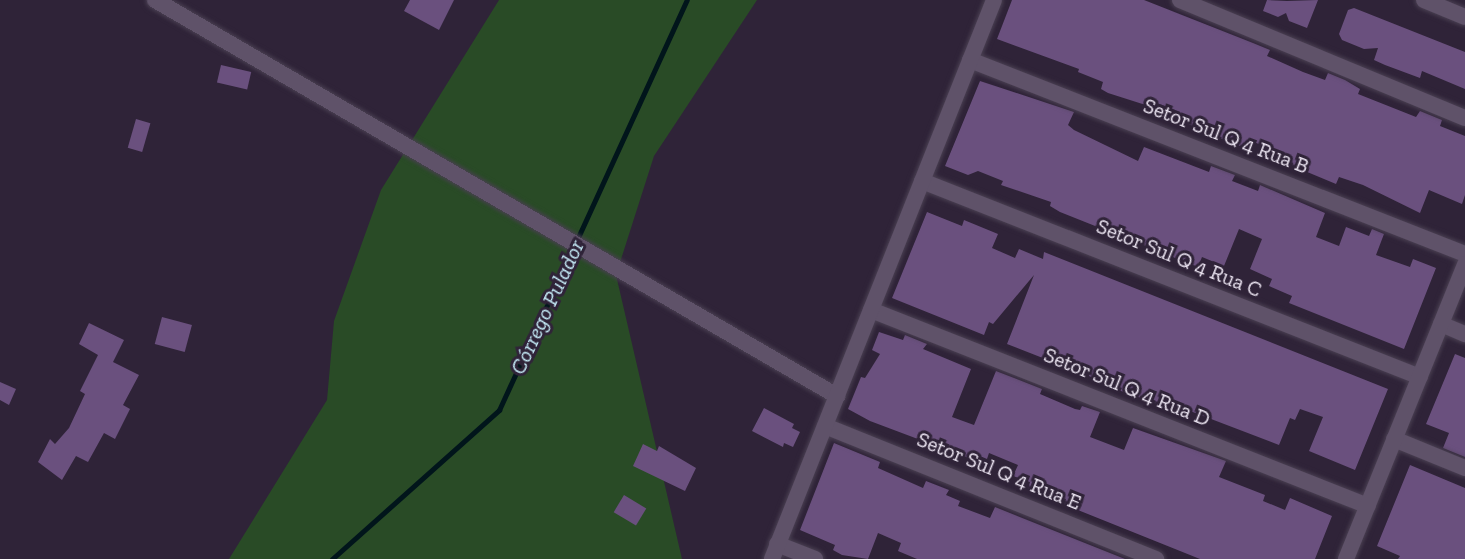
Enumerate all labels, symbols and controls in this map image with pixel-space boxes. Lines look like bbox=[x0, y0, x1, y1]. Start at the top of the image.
street label: Setor Sul Q 4 Rua B bbox=[1140, 93, 1312, 179]
street label: Setor Sul Q 4 Rua C bbox=[1093, 213, 1265, 303]
water label: Córrego Pulador bbox=[504, 236, 590, 378]
street label: Setor Sul Q 4 Rua D bbox=[1040, 342, 1214, 432]
street label: Setor Sul Q 4 Rua E bbox=[913, 427, 1085, 515]

